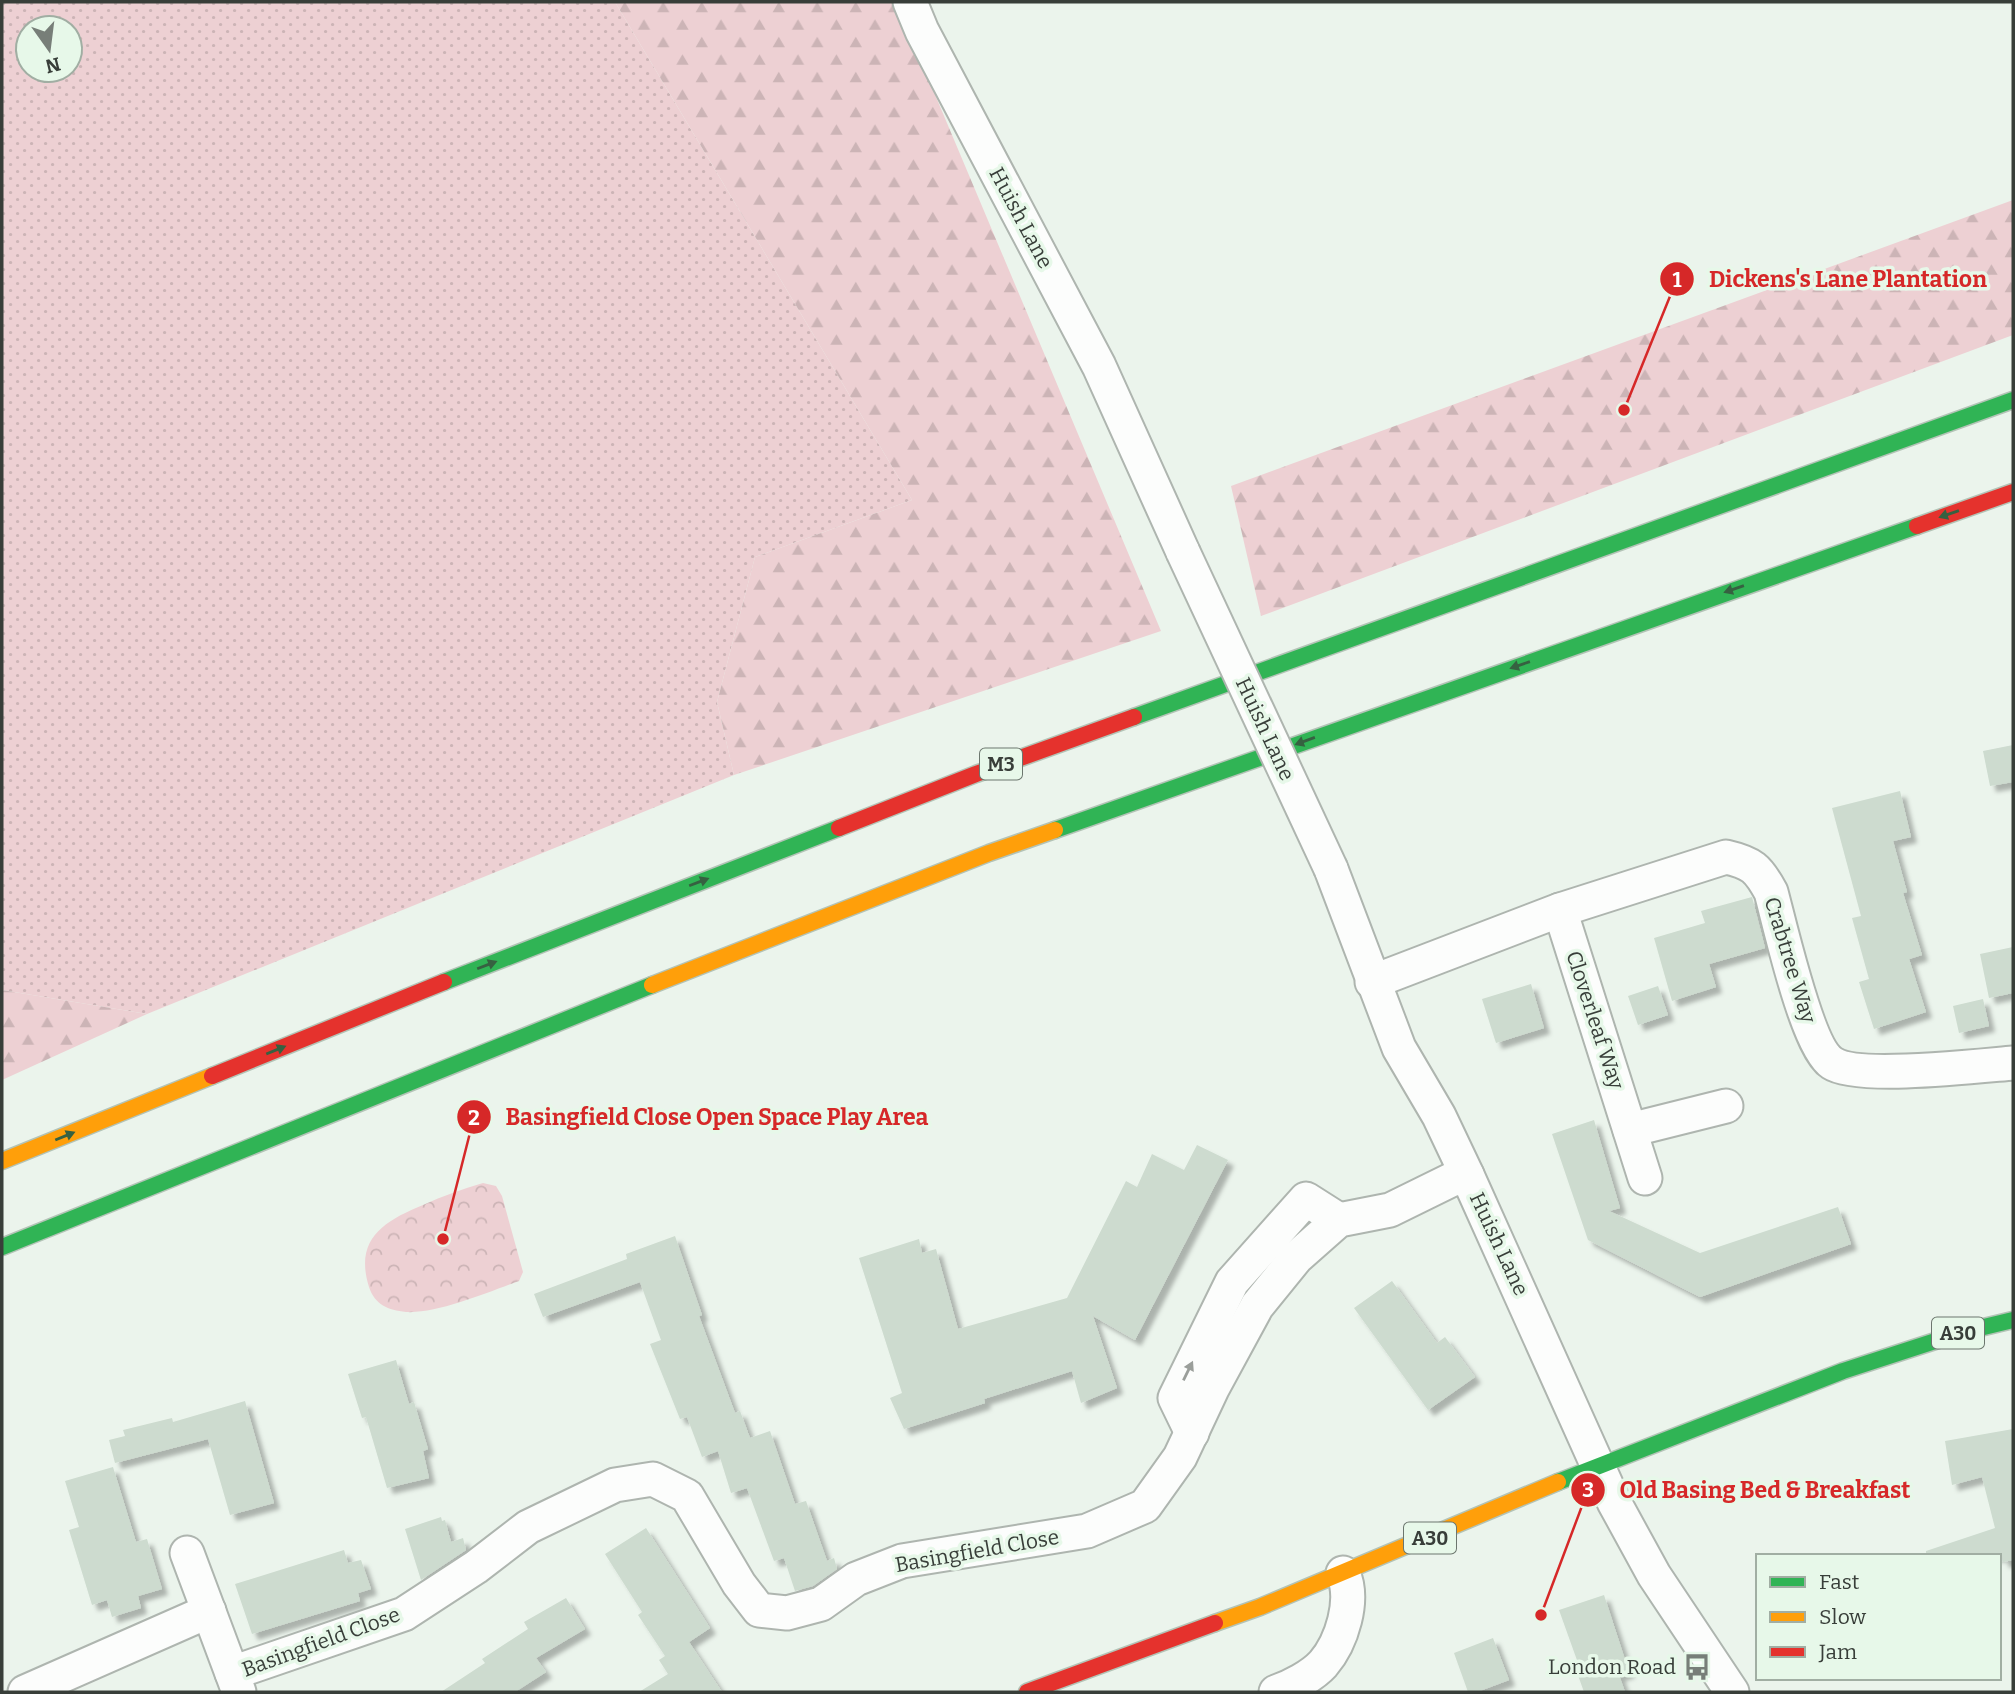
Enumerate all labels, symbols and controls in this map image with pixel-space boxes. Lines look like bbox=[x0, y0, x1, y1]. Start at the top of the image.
north arrow bbox=[14, 14, 84, 84]
text: N bbox=[43, 52, 63, 78]
street label: Huish Lane bbox=[983, 163, 1059, 273]
callout: Dickens's Lane Plantation bbox=[1660, 257, 2001, 301]
text: Dickens's Lane Plantation bbox=[1709, 265, 1987, 293]
text: 1 bbox=[1672, 267, 1682, 293]
one-way arrow bbox=[1938, 509, 1959, 520]
one-way arrow bbox=[1724, 584, 1745, 595]
one-way arrow bbox=[1509, 660, 1530, 671]
street label: Huish Lane bbox=[1230, 673, 1300, 785]
one-way arrow bbox=[1295, 736, 1316, 747]
road number: M3 bbox=[980, 748, 1022, 779]
one-way arrow bbox=[688, 877, 709, 888]
street label: Crabtree Way bbox=[1758, 894, 1822, 1027]
street label: Cloverleaf Way bbox=[1560, 948, 1630, 1093]
one-way arrow bbox=[476, 960, 497, 971]
one-way arrow bbox=[265, 1045, 286, 1056]
callout: Basingfield Close Open Space Play Area bbox=[456, 1095, 942, 1139]
text: Basingfield Close Open Space Play Area bbox=[505, 1103, 929, 1131]
text: 2 bbox=[468, 1105, 480, 1131]
one-way arrow bbox=[55, 1130, 76, 1141]
street label: Huish Lane bbox=[1464, 1188, 1534, 1300]
road number: A30 bbox=[1932, 1317, 1984, 1348]
one-way arrow bbox=[1183, 1361, 1194, 1381]
callout: Old Basing Bed & Breakfast bbox=[1571, 1468, 1924, 1512]
text: Old Basing Bed & Breakfast bbox=[1620, 1476, 1910, 1504]
text: 3 bbox=[1582, 1477, 1594, 1503]
road number: A30 bbox=[1404, 1522, 1456, 1554]
street label: Basingfield Close bbox=[893, 1524, 1061, 1578]
legend bbox=[1756, 1554, 2001, 1680]
text: Fast bbox=[1819, 1569, 1860, 1595]
street label: Basingfield Close bbox=[238, 1601, 404, 1683]
text: Slow bbox=[1819, 1604, 1866, 1630]
text: Jam bbox=[1818, 1639, 1857, 1665]
bus stop icon: London Road bbox=[1682, 1652, 1712, 1682]
place label: London Road bbox=[1548, 1654, 1676, 1680]

